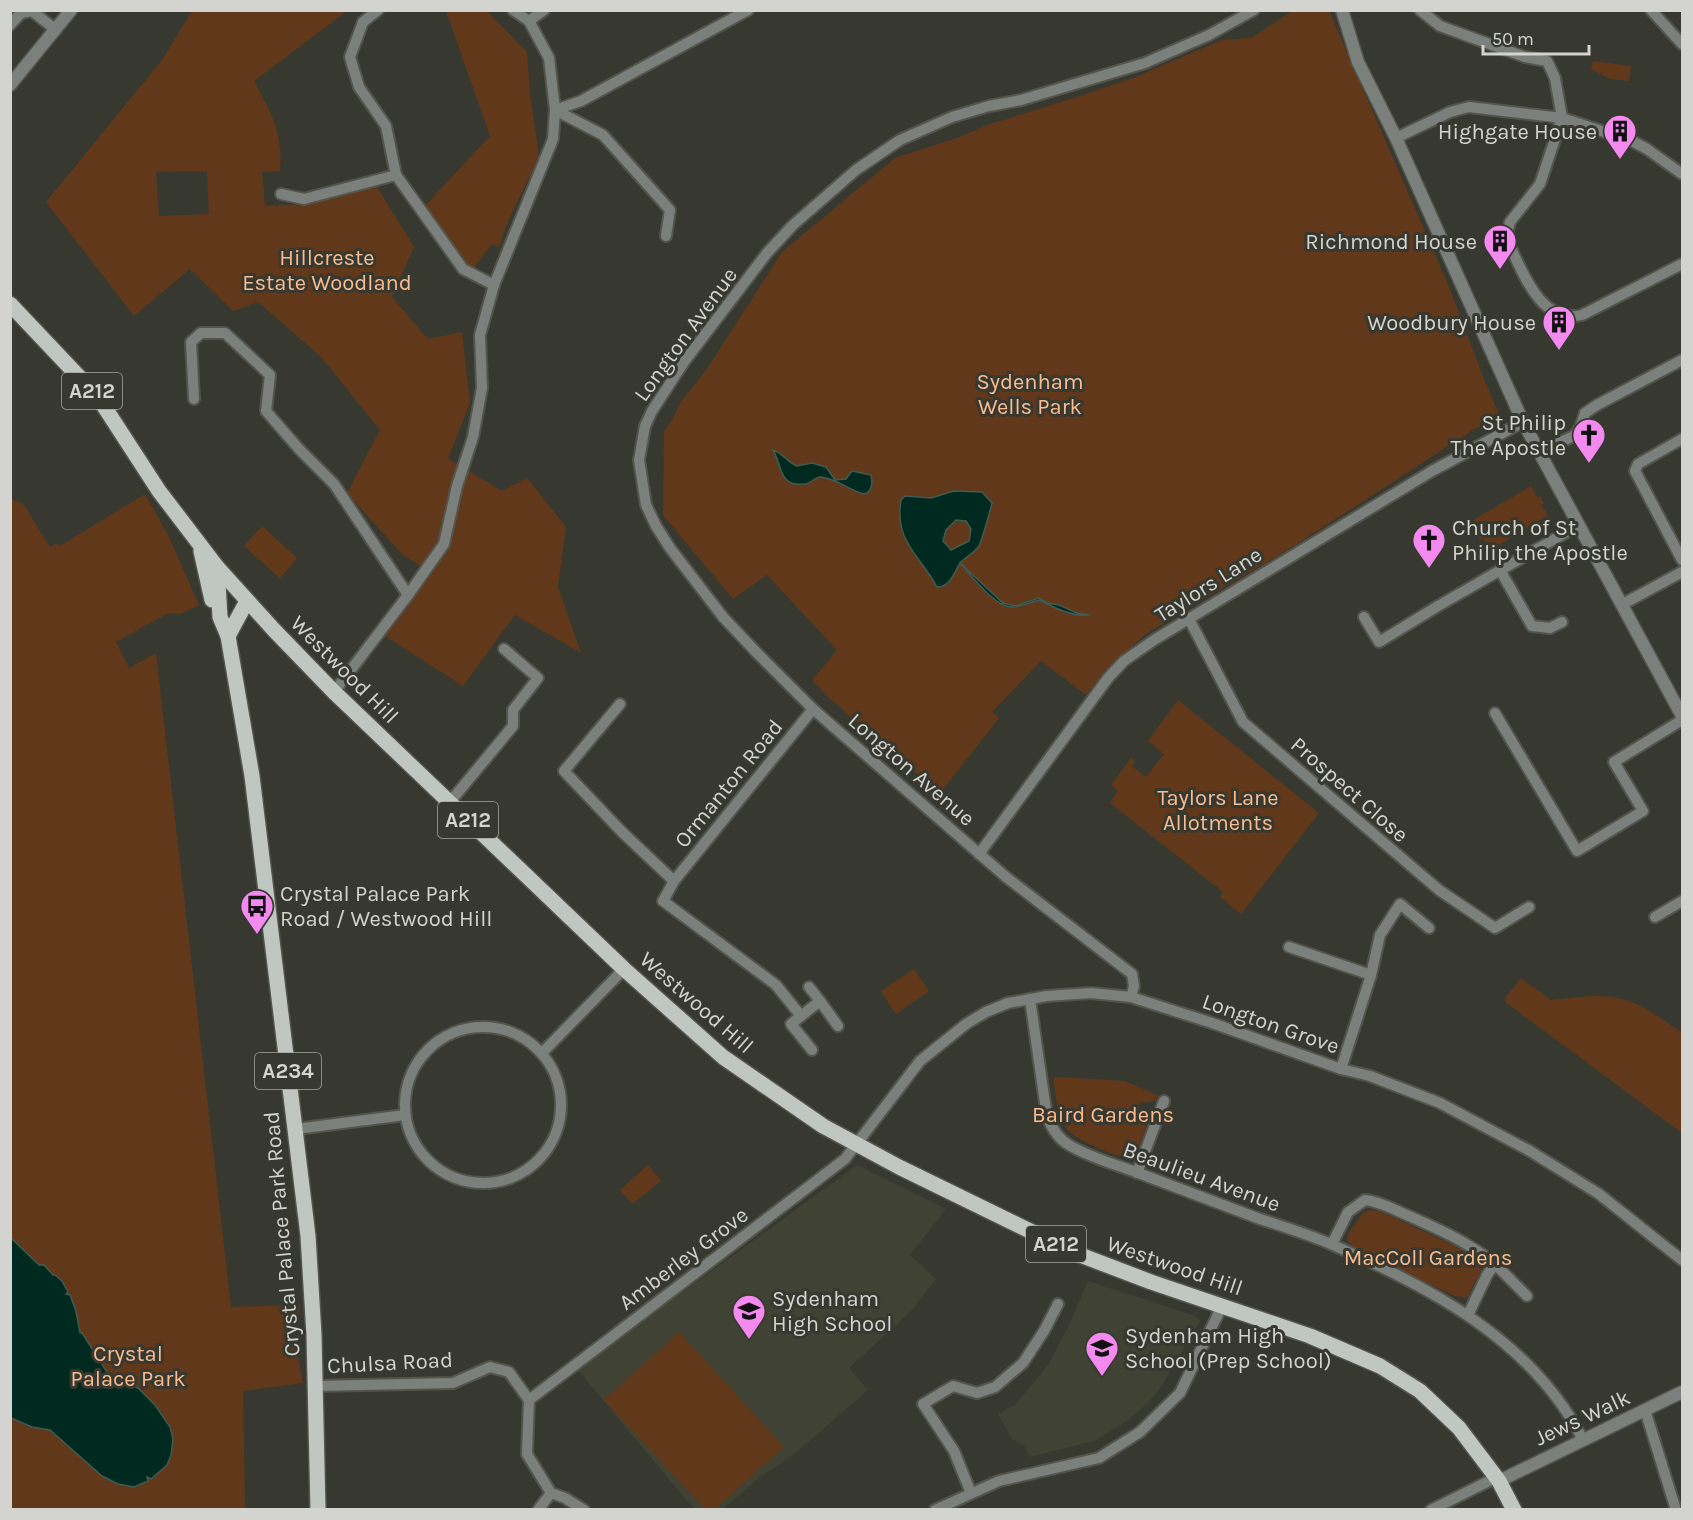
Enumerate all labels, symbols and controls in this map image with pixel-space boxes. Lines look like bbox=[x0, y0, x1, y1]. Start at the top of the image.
scale bar bbox=[1483, 18, 1590, 56]
text: 50 m bbox=[1492, 28, 1534, 50]
building icon: Highgate House bbox=[1602, 113, 1638, 160]
place label: Highgate House bbox=[1438, 119, 1597, 145]
building icon: Richmond House bbox=[1482, 223, 1518, 270]
place label: Richmond House bbox=[1305, 229, 1477, 255]
park label: Hillcreste Estate Woodland bbox=[242, 245, 412, 296]
street label: Longton Avenue bbox=[629, 263, 743, 407]
building icon: Woodbury House bbox=[1541, 304, 1577, 351]
place label: Woodbury House bbox=[1367, 310, 1536, 336]
park label: Sydenham Wells Park bbox=[976, 369, 1084, 420]
road number: A212 bbox=[62, 373, 122, 409]
place label: St Philip The Apostle bbox=[1450, 410, 1566, 461]
church icon: St Philip The Apostle bbox=[1571, 417, 1607, 464]
place label: Church of St Philip the Apostle bbox=[1452, 515, 1628, 566]
church icon: Church of St Philip the Apostle bbox=[1411, 522, 1447, 569]
street label: Taylors Lane bbox=[1150, 542, 1267, 628]
street label: Westwood Hill bbox=[285, 610, 404, 729]
street label: Longton Avenue bbox=[843, 708, 980, 832]
street label: Ormanton Road bbox=[669, 714, 788, 853]
street label: Prospect Close bbox=[1285, 732, 1413, 848]
park label: Taylors Lane Allotments bbox=[1157, 785, 1279, 836]
road number: A212 bbox=[438, 802, 498, 838]
place label: Crystal Palace Park Road / Westwood Hill bbox=[280, 881, 493, 932]
bus stop icon: Crystal Palace Park Road / Westwood Hill bbox=[239, 888, 275, 935]
street label: Westwood Hill bbox=[634, 946, 758, 1059]
street label: Longton Grove bbox=[1199, 988, 1343, 1060]
road number: A234 bbox=[255, 1053, 321, 1089]
park label: Baird Gardens bbox=[1032, 1102, 1174, 1128]
street label: Crystal Palace Park Road bbox=[258, 1110, 306, 1358]
street label: Beaulieu Avenue bbox=[1120, 1136, 1284, 1217]
street label: Amberley Grove bbox=[614, 1202, 753, 1316]
road number: A212 bbox=[1026, 1226, 1086, 1262]
street label: Westwood Hill bbox=[1103, 1231, 1246, 1301]
park label: MacColl Gardens bbox=[1344, 1245, 1512, 1271]
place label: Sydenham High School bbox=[772, 1286, 892, 1337]
school or university icon: Sydenham High School bbox=[731, 1293, 767, 1340]
place label: Sydenham High School (Prep School) bbox=[1125, 1323, 1332, 1374]
school or university icon: Sydenham High School (Prep School) bbox=[1084, 1330, 1120, 1377]
park label: Crystal Palace Park bbox=[70, 1341, 186, 1392]
street label: Chulsa Road bbox=[327, 1347, 454, 1379]
street label: Jews Walk bbox=[1530, 1384, 1634, 1451]

